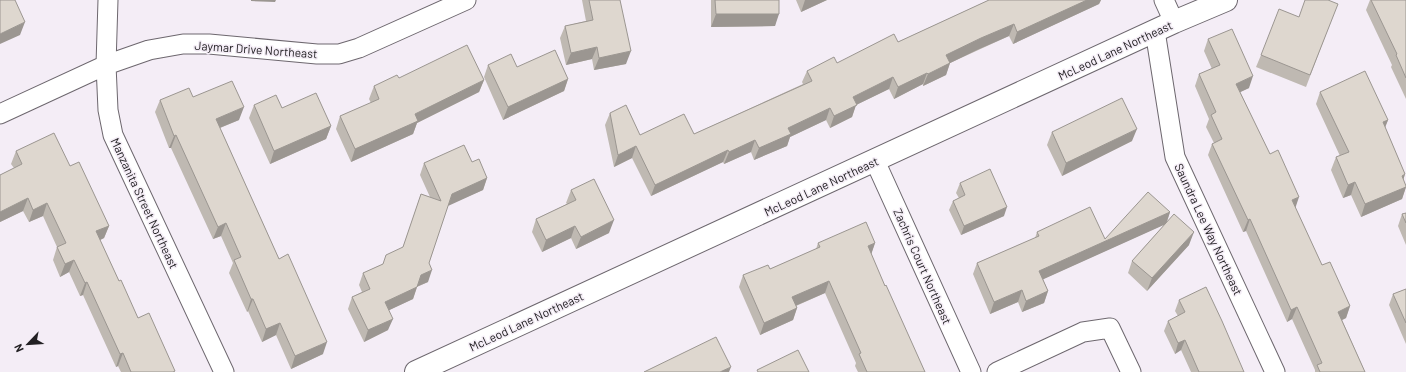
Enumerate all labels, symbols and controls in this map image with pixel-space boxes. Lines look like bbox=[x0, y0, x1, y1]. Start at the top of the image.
street label: McLeod Lane Northeast bbox=[1056, 17, 1174, 83]
street label: Jaymar Drive Northeast bbox=[194, 38, 318, 60]
street label: Manzanita Street Northeast bbox=[108, 135, 182, 271]
street label: McLeod Lane Northeast bbox=[762, 153, 880, 219]
street label: Saundra Lee Way Northeast bbox=[1172, 161, 1246, 297]
street label: Zachris Court Northeast bbox=[891, 206, 955, 326]
street label: McLeod Lane Northeast bbox=[467, 288, 585, 354]
north arrow bbox=[8, 324, 48, 364]
text: N bbox=[11, 342, 26, 355]

